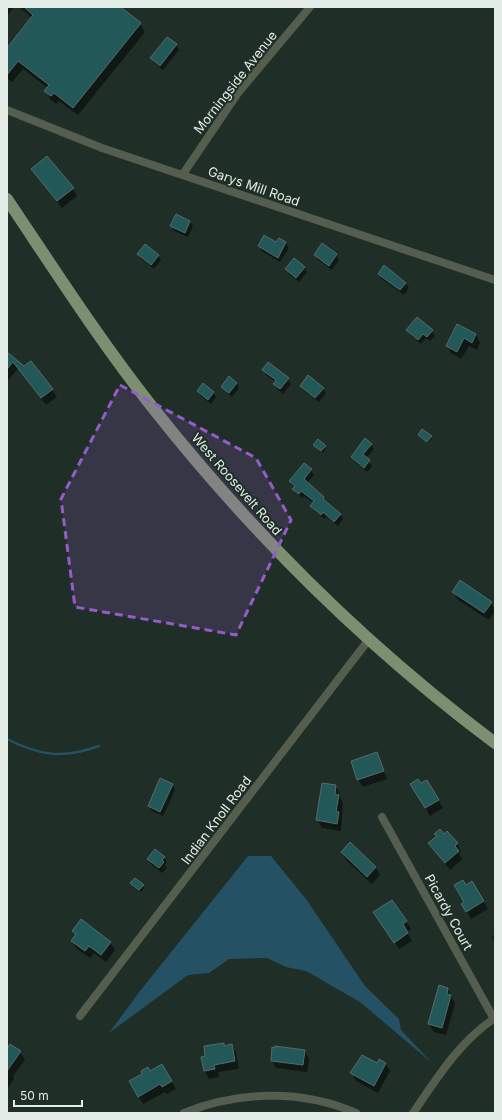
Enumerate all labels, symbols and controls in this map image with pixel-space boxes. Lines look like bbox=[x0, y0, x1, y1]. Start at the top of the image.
street label: Morningside Avenue bbox=[190, 27, 280, 137]
street label: Garys Mill Road bbox=[206, 163, 302, 209]
street label: West Roosevelt Road bbox=[188, 430, 286, 538]
street label: Indian Knoll Road bbox=[178, 773, 254, 867]
street label: Picardy Court bbox=[422, 871, 476, 953]
scale bar bbox=[14, 1082, 82, 1108]
text: 50 m bbox=[20, 1088, 49, 1103]

